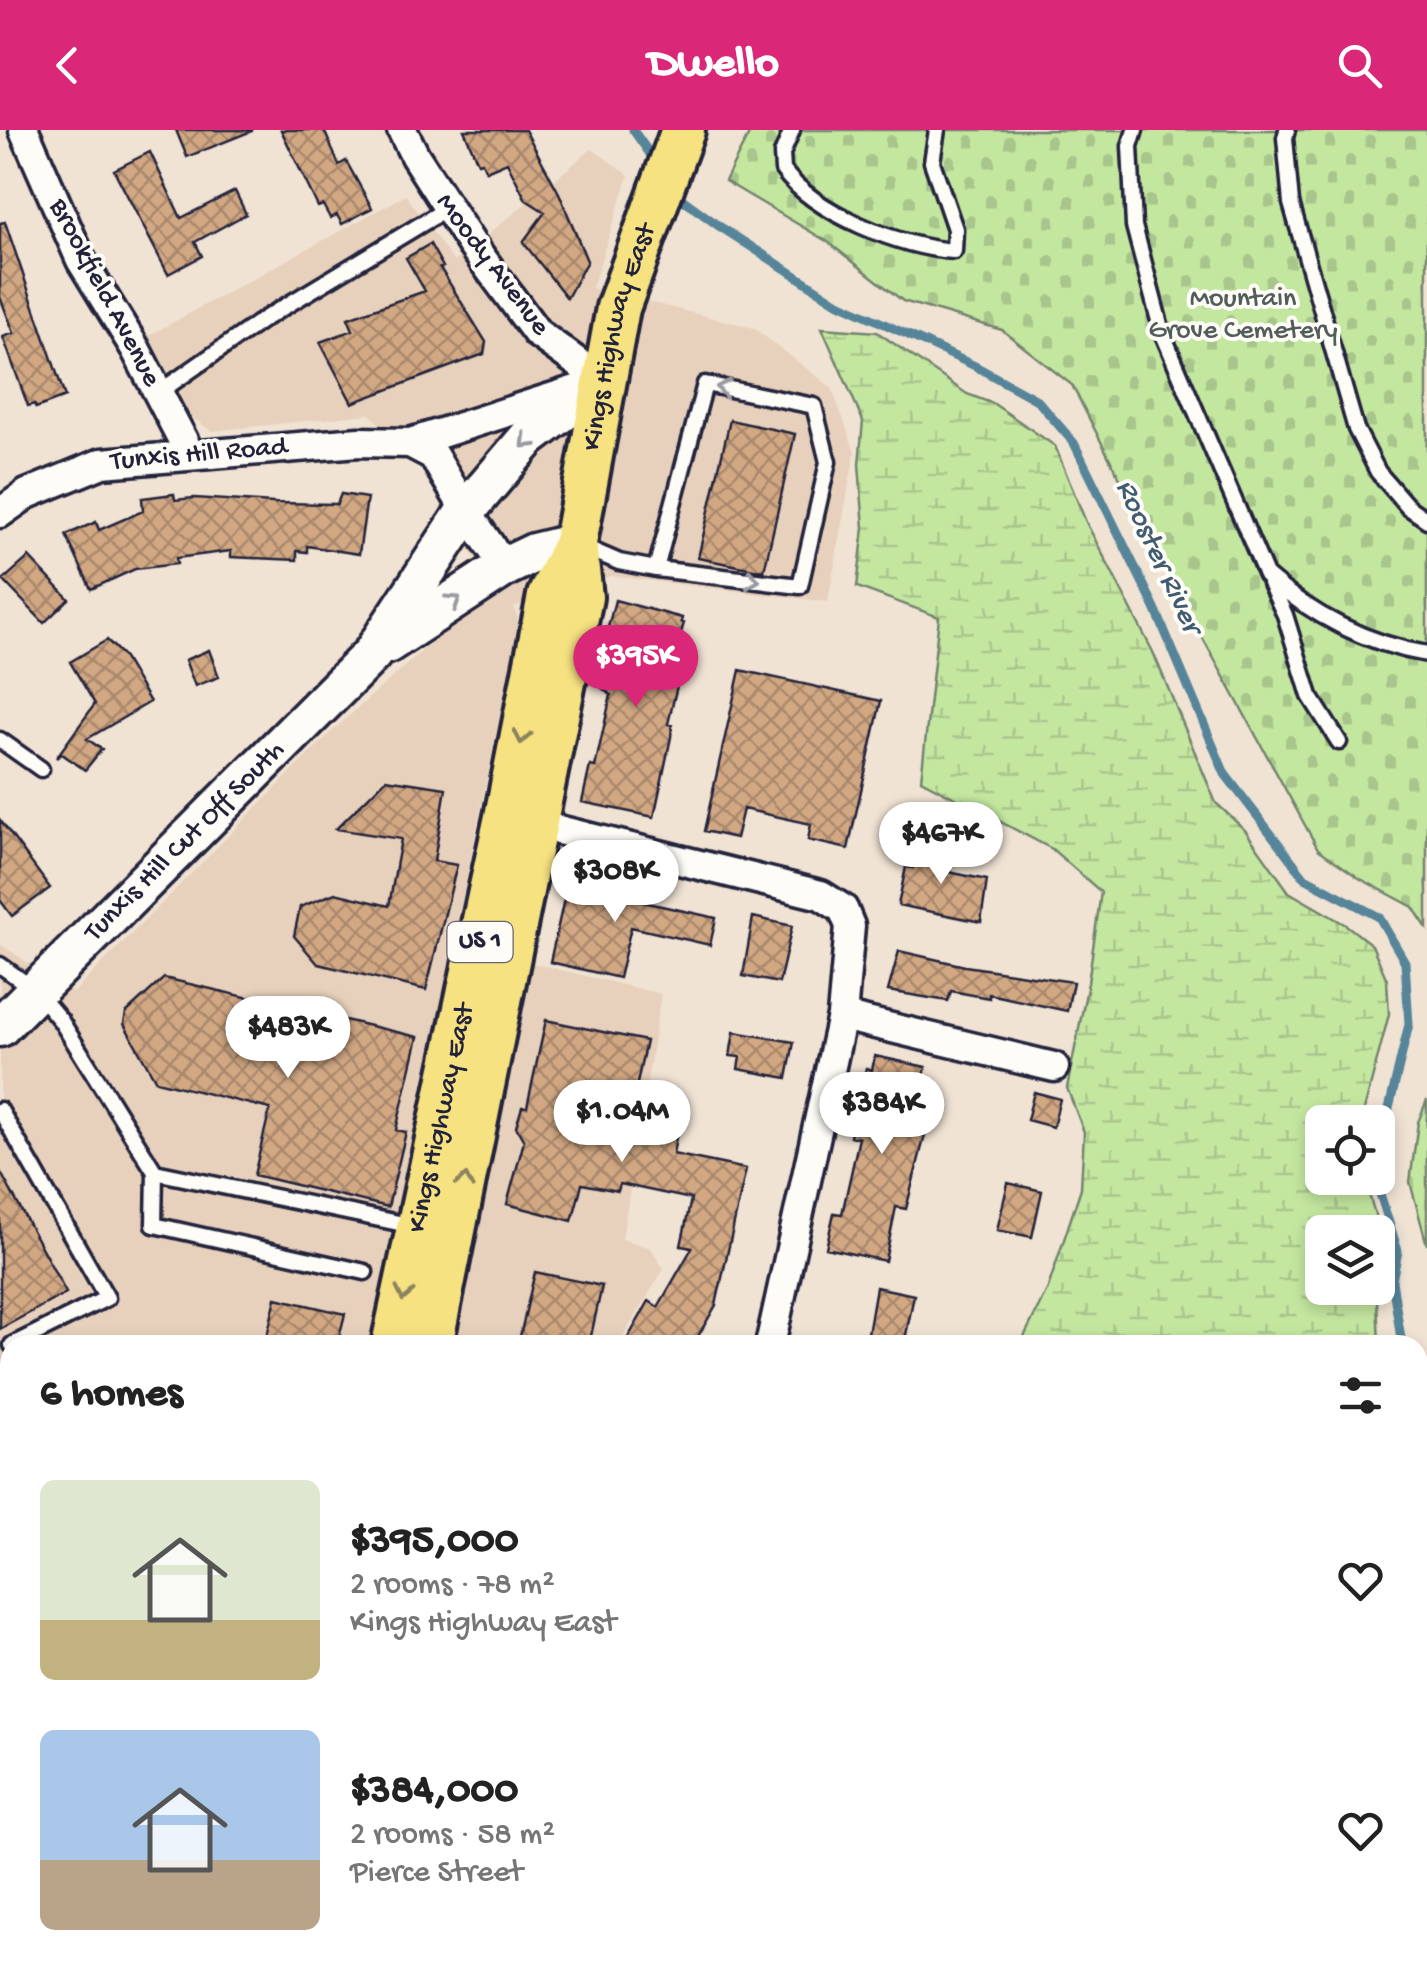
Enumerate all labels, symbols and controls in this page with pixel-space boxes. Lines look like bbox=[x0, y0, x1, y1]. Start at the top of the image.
icon: back bbox=[40, 38, 95, 93]
icon: search bbox=[1332, 38, 1387, 93]
text: Dwello bbox=[648, 39, 779, 92]
street label: Moody Avenue bbox=[428, 187, 557, 343]
street label: Brookfield Avenue bbox=[40, 192, 168, 393]
street label: Kings Highway East bbox=[576, 217, 665, 453]
park label: Mountain Grove Cemetery bbox=[1148, 283, 1338, 348]
one-way arrow bbox=[715, 378, 732, 399]
one-way arrow bbox=[520, 430, 538, 448]
street label: Tunxis Hill Road bbox=[107, 431, 291, 479]
water label: Rooster River bbox=[1106, 475, 1210, 644]
one-way arrow bbox=[745, 569, 761, 590]
one-way arrow bbox=[443, 594, 461, 613]
pin: $395K bbox=[566, 625, 706, 710]
text: $395K bbox=[595, 638, 677, 676]
one-way arrow bbox=[512, 728, 533, 745]
street label: Tunxis Hill Cut Off South bbox=[76, 734, 292, 950]
pin: $467K bbox=[871, 802, 1011, 887]
text: $467K bbox=[901, 815, 981, 853]
pin: $308K bbox=[545, 840, 685, 925]
text: $308K bbox=[573, 853, 657, 891]
road number: US 1 bbox=[448, 922, 512, 962]
pin: $483K bbox=[218, 996, 358, 1081]
street label: Kings Highway East bbox=[401, 998, 483, 1236]
text: $483K bbox=[247, 1009, 329, 1047]
pin: $384K bbox=[812, 1072, 952, 1157]
pin: $1.04M bbox=[541, 1080, 703, 1165]
text: $384K bbox=[841, 1085, 923, 1123]
text: $1.04M bbox=[576, 1093, 668, 1131]
map controls bbox=[1305, 1105, 1395, 1305]
button: locate bbox=[1305, 1105, 1395, 1195]
one-way arrow bbox=[453, 1173, 474, 1190]
button: layers bbox=[1305, 1215, 1395, 1305]
one-way arrow bbox=[394, 1285, 415, 1302]
icon: filters bbox=[1333, 1368, 1388, 1423]
text: 6 homes bbox=[40, 1371, 183, 1420]
text: $395,000 bbox=[350, 1518, 519, 1567]
icon: home bbox=[120, 1520, 240, 1640]
icon: heart bbox=[1333, 1553, 1388, 1608]
text: 2 rooms · 78 m² bbox=[350, 1567, 555, 1605]
text: Kings Highway East bbox=[350, 1605, 616, 1643]
text: $384,000 bbox=[350, 1768, 518, 1817]
icon: home bbox=[120, 1770, 240, 1890]
icon: heart bbox=[1333, 1803, 1388, 1858]
text: 2 rooms · 58 m² bbox=[350, 1817, 555, 1855]
text: Pierce Street bbox=[350, 1855, 523, 1893]

